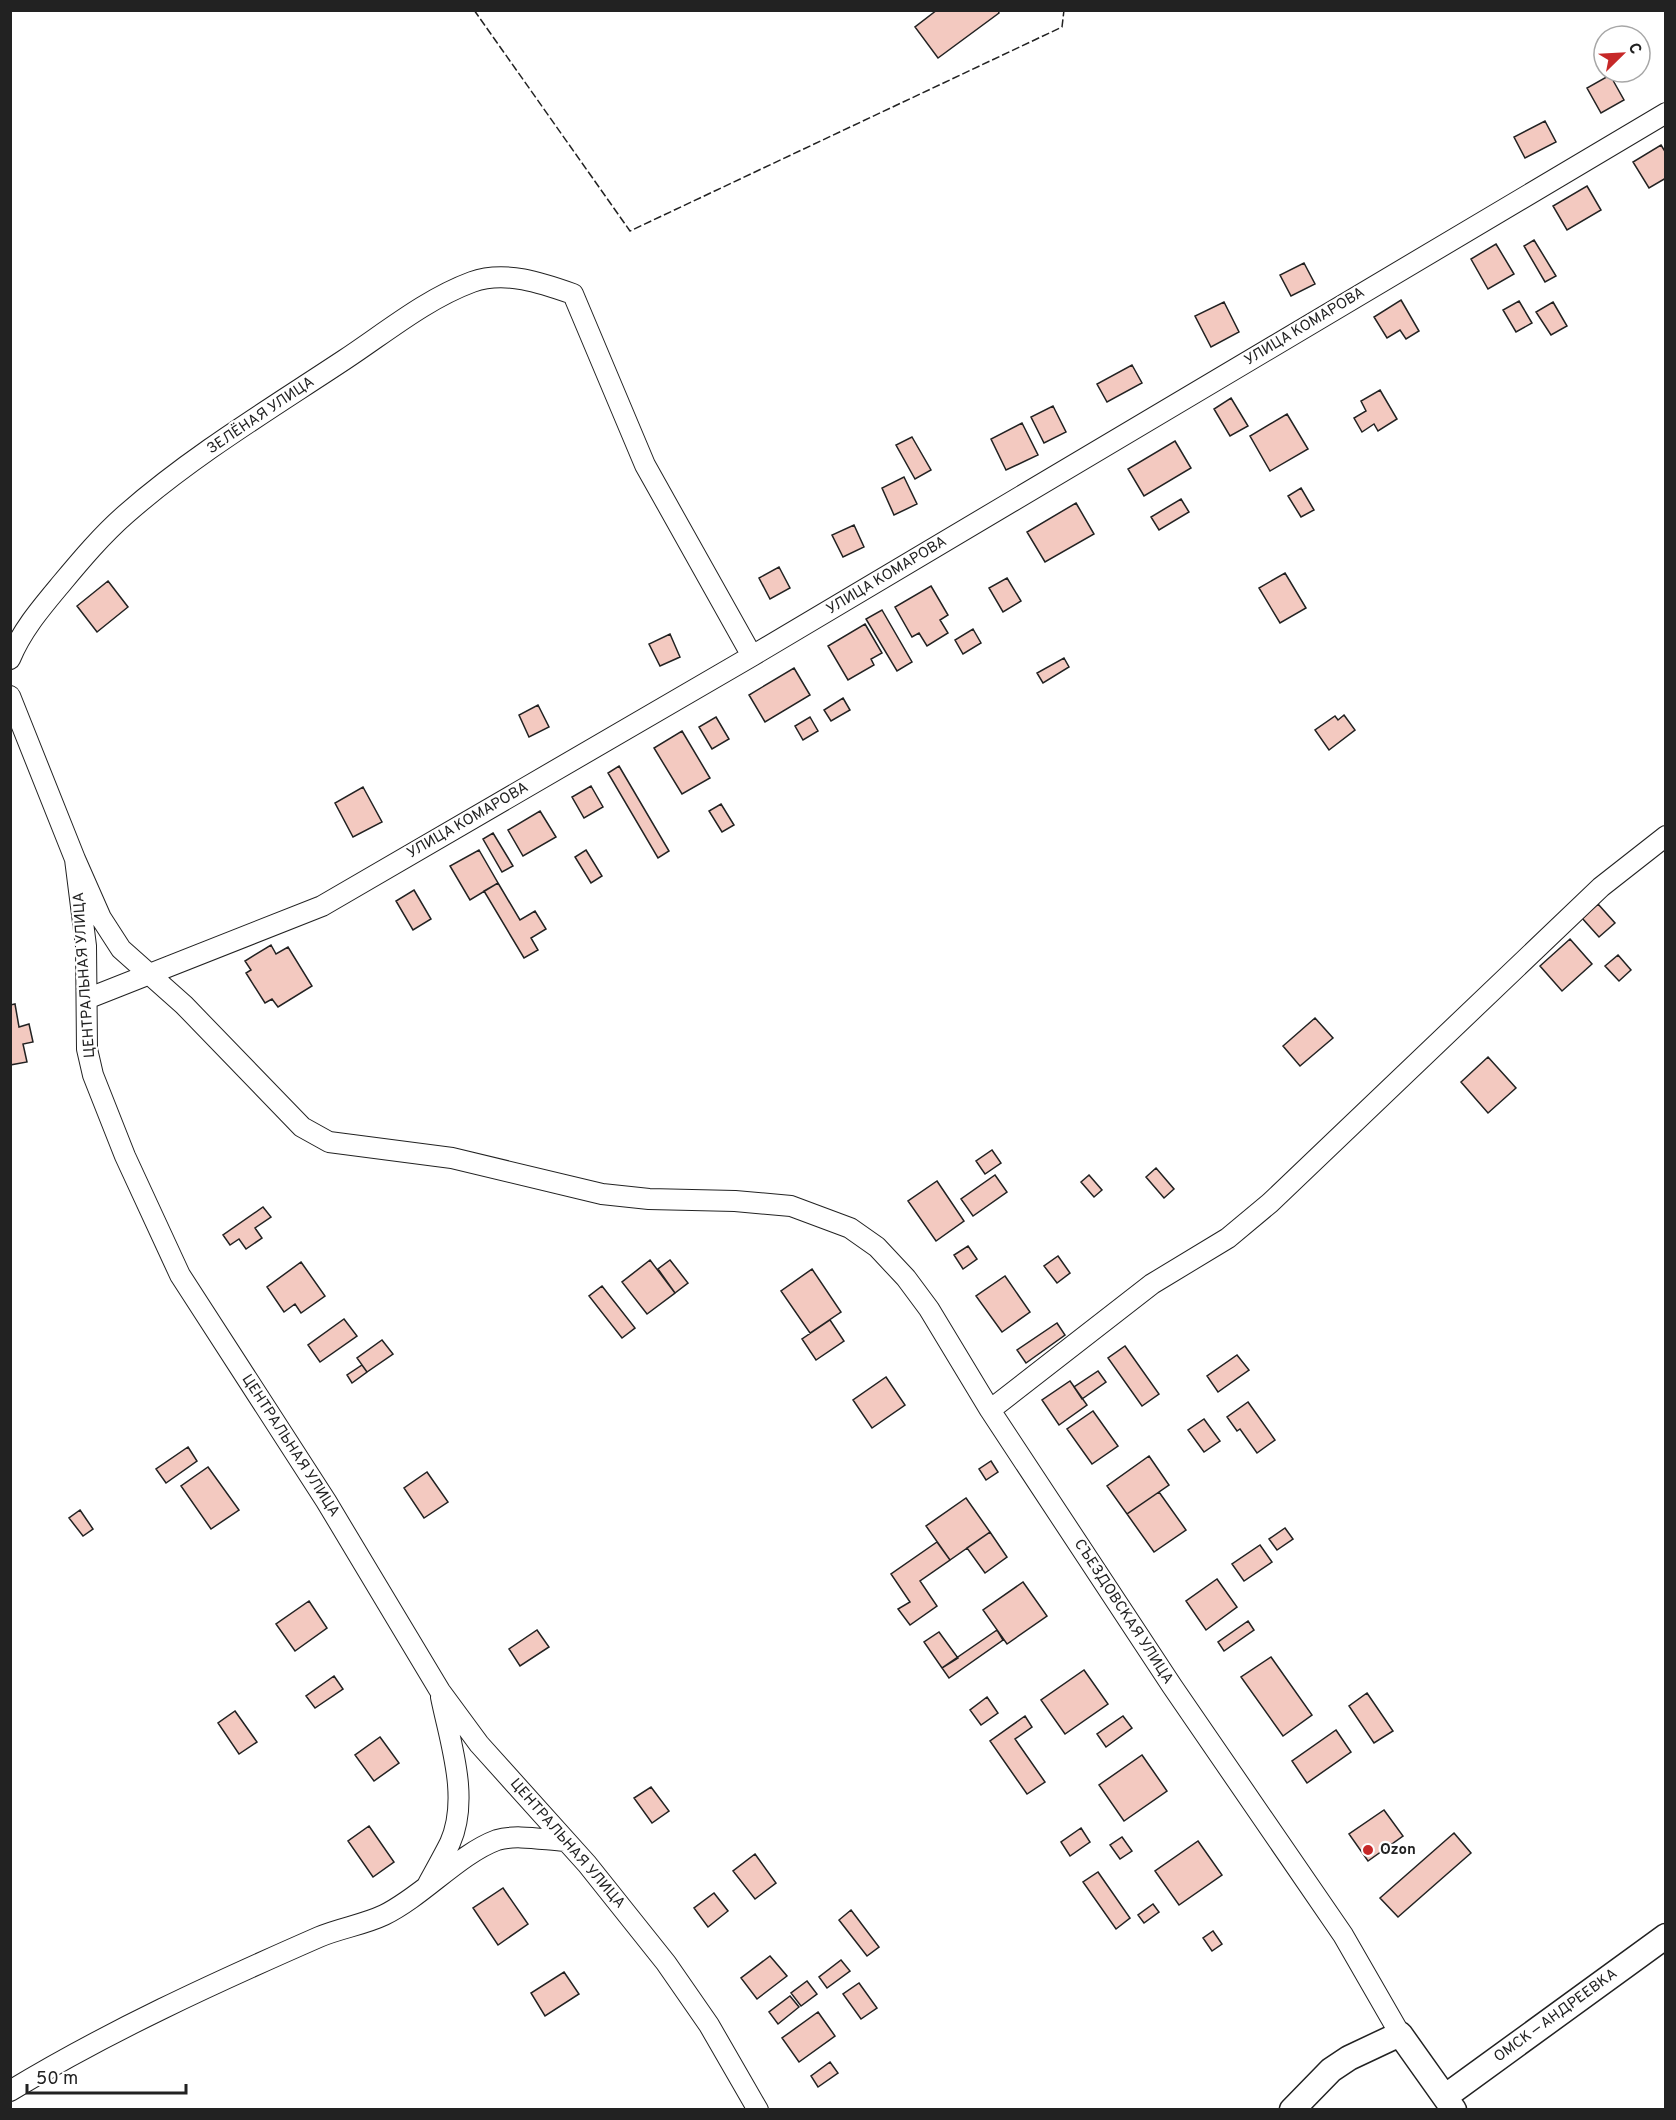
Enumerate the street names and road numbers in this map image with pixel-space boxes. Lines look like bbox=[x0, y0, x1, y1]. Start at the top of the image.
street label: УЛИЦА КОМАРОВА bbox=[1241, 284, 1369, 370]
street label: ЗЕЛЁНАЯ УЛИЦА bbox=[203, 372, 318, 459]
street label: УЛИЦА КОМАРОВА bbox=[823, 533, 951, 619]
street label: УЛИЦА КОМАРОВА bbox=[404, 778, 532, 864]
street label: ЦЕНТРАЛЬНАЯ УЛИЦА bbox=[70, 891, 100, 1059]
street label: ЦЕНТРАЛЬНАЯ УЛИЦА bbox=[237, 1371, 343, 1521]
street label: СЪЕЗДОВСКАЯ УЛИЦА bbox=[1069, 1536, 1177, 1688]
street label: ЦЕНТРАЛЬНАЯ УЛИЦА bbox=[505, 1775, 629, 1913]
street label: ОМСК — АНДРЕЕВКА bbox=[1491, 1965, 1621, 2067]

